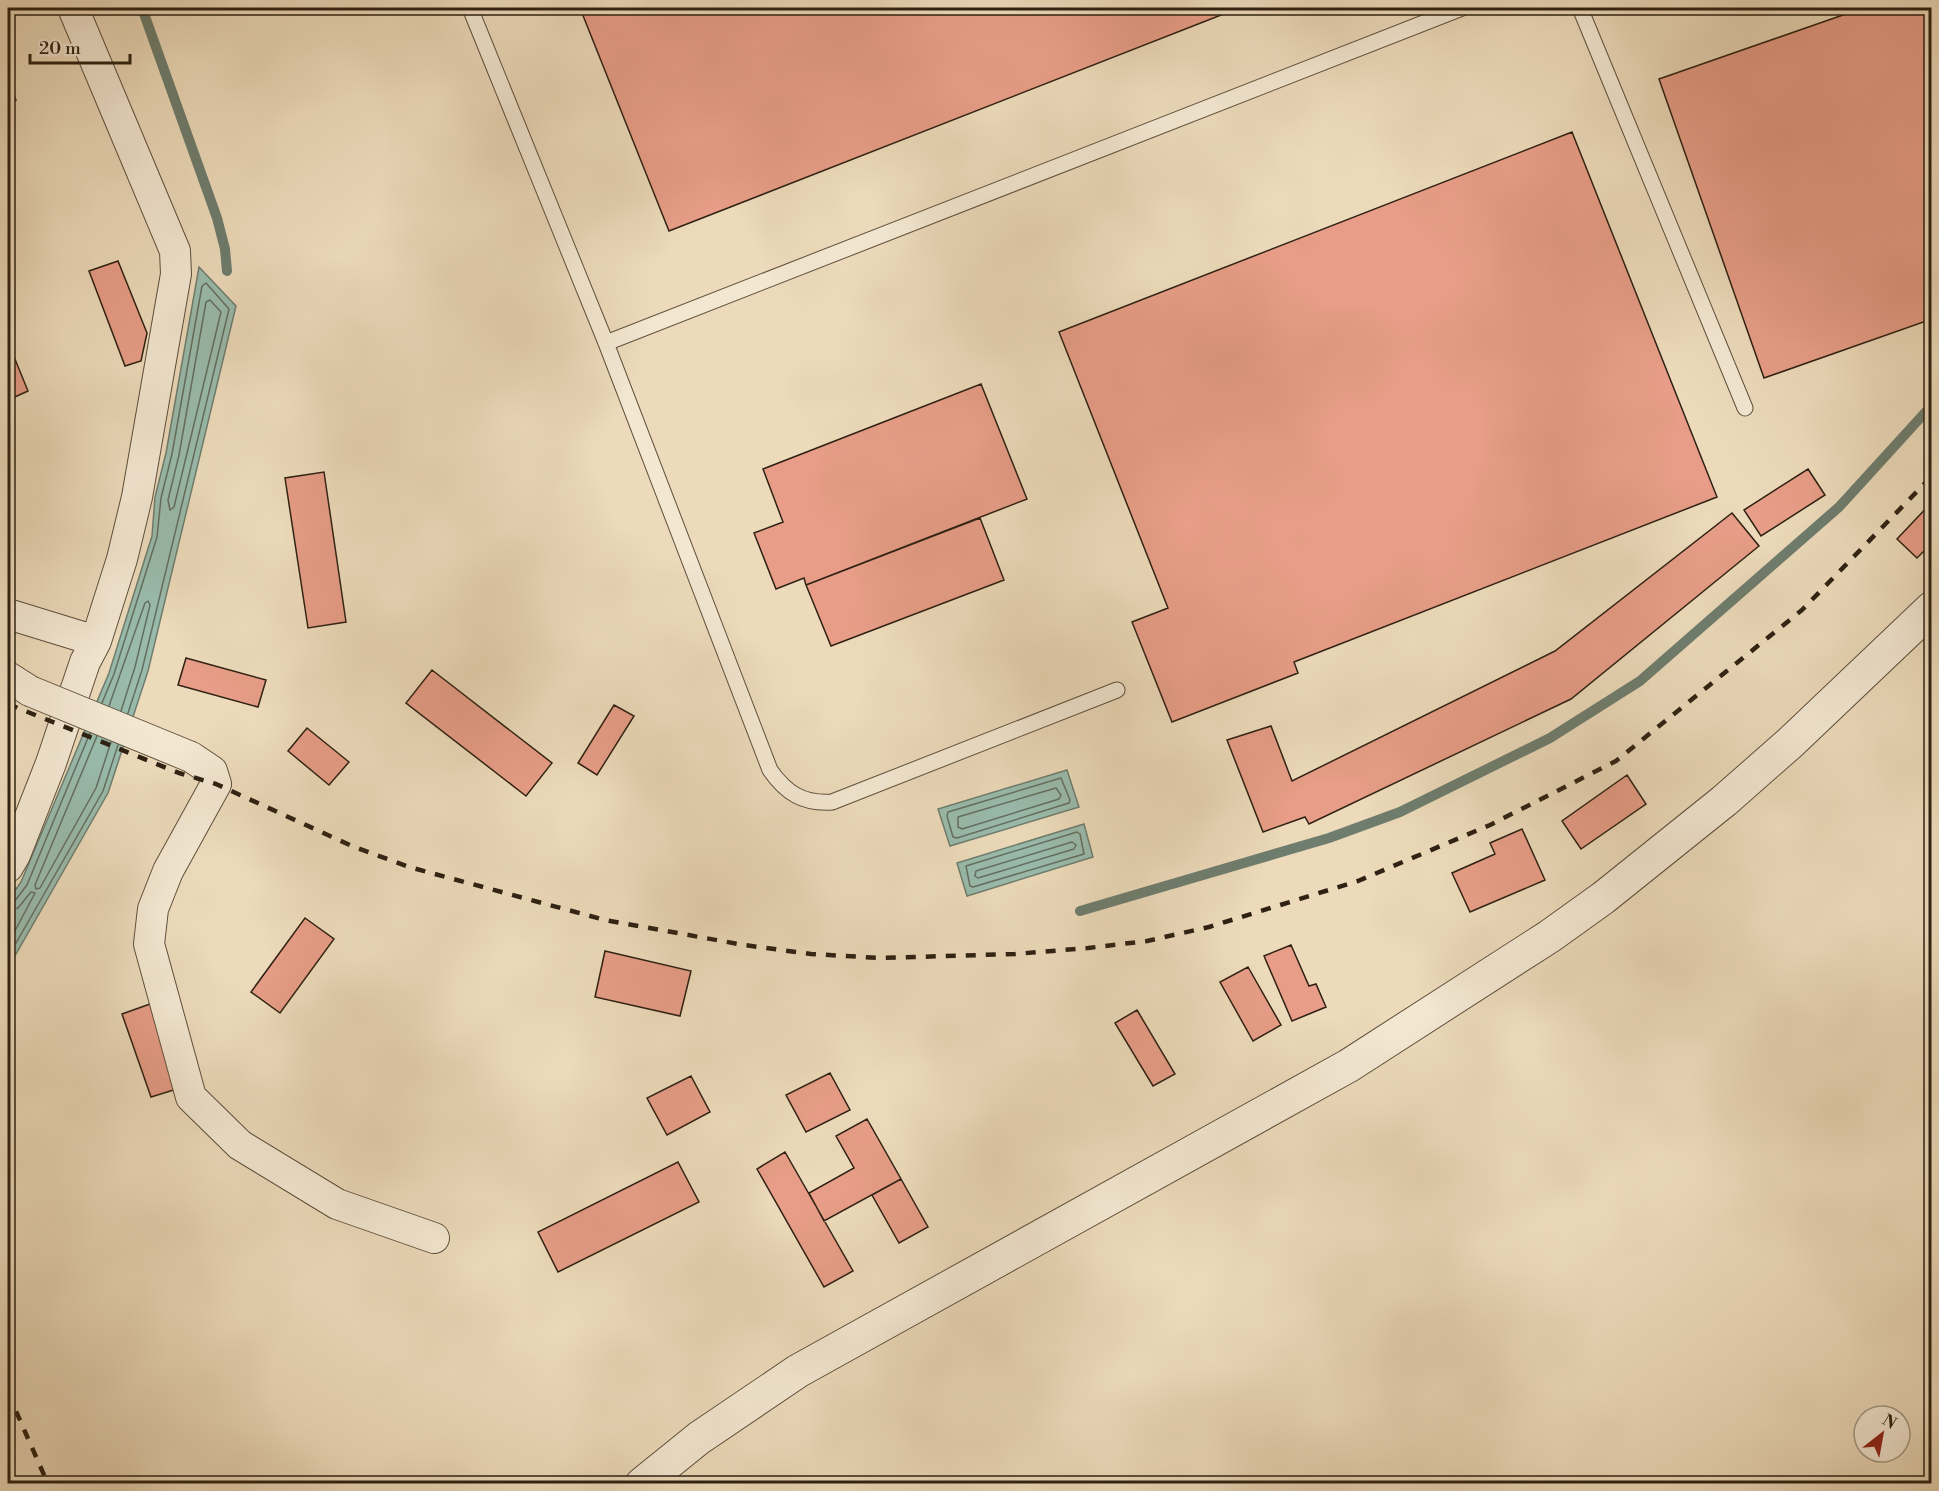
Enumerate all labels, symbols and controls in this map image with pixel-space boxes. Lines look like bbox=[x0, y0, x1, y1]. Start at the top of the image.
scale bar bbox=[30, 27, 130, 65]
text: 20 m bbox=[39, 37, 81, 60]
north arrow bbox=[1852, 1404, 1912, 1464]
text: N bbox=[1879, 1410, 1900, 1434]

